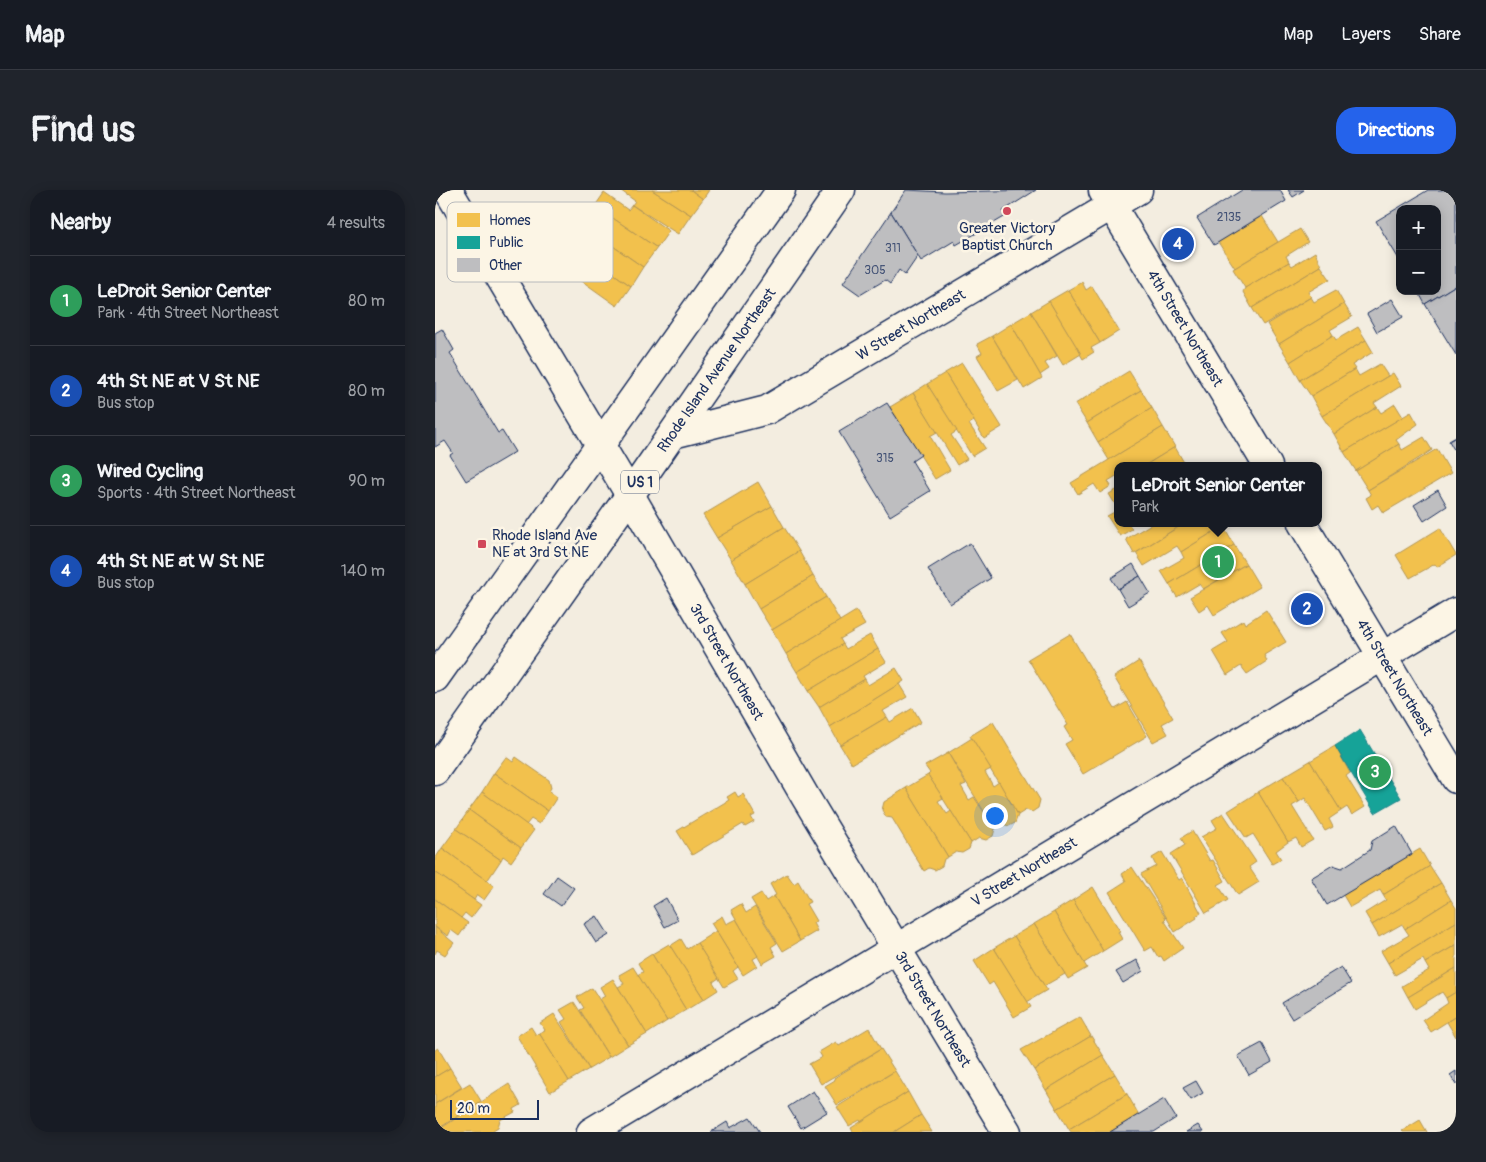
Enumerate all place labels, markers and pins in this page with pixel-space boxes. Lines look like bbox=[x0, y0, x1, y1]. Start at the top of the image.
marker: Greater Victory Baptist Church bbox=[1001, 205, 1013, 217]
place label: Greater Victory Baptist Church bbox=[959, 219, 1056, 255]
pin: 4 bbox=[1162, 225, 1194, 263]
place label: Rhode Island Ave NE at 3rd St NE bbox=[492, 526, 598, 562]
marker: Rhode Island Ave NE at 3rd St NE bbox=[476, 538, 488, 550]
pin: 1 bbox=[1202, 543, 1234, 581]
pin: 2 bbox=[1291, 590, 1323, 628]
pin: 3 bbox=[1359, 753, 1391, 791]

